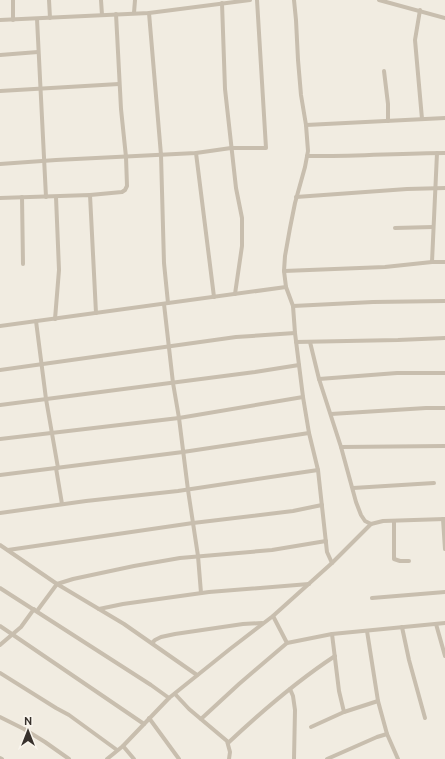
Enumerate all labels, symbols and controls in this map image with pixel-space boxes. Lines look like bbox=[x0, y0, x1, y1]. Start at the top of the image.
north arrow bbox=[8, 711, 48, 751]
text: N bbox=[24, 715, 32, 727]

